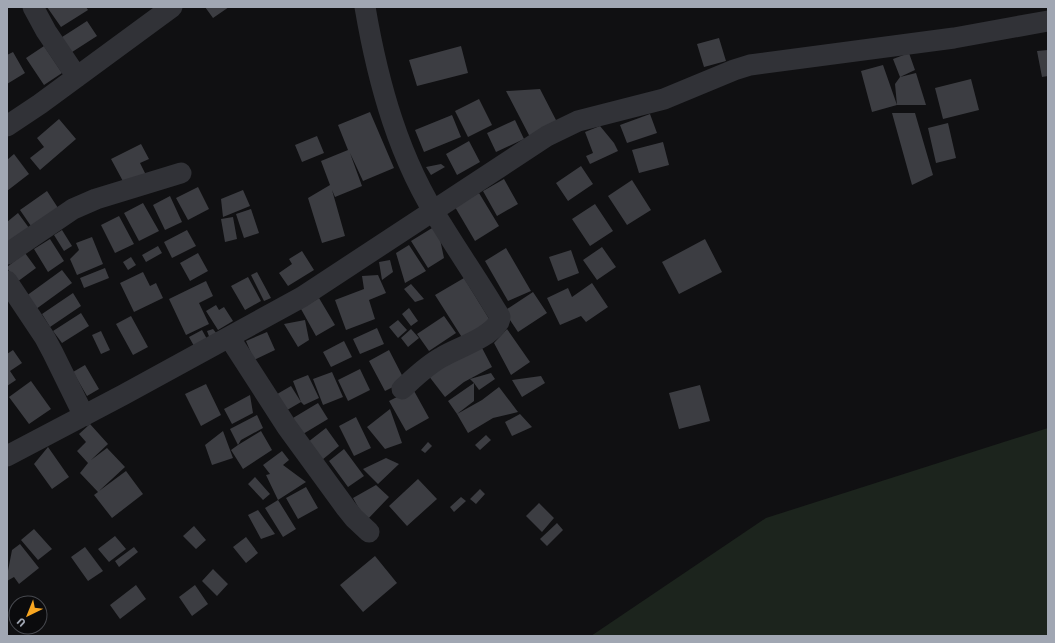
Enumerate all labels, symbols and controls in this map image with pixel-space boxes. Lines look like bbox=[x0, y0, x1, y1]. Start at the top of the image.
north arrow bbox=[8, 595, 48, 635]
text: U bbox=[14, 615, 29, 629]

